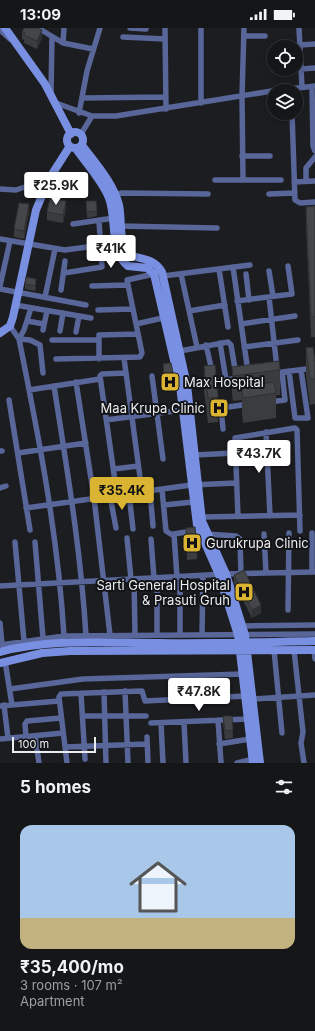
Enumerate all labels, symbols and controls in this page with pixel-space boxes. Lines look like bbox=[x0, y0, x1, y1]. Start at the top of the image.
text: 13:09 bbox=[20, 5, 61, 24]
map controls bbox=[267, 40, 303, 120]
button: locate bbox=[267, 40, 303, 76]
button: layers bbox=[267, 84, 303, 120]
pin: ₹25.9K bbox=[23, 172, 89, 206]
text: ₹25.9K bbox=[33, 177, 79, 193]
pin: ₹41K bbox=[87, 235, 135, 269]
text: ₹41K bbox=[96, 240, 126, 256]
hospital icon: Max Hospital bbox=[159, 371, 181, 393]
place label: Max Hospital bbox=[184, 374, 264, 390]
hospital icon: Maa Krupa Clinic bbox=[208, 397, 230, 419]
place label: Maa Krupa Clinic bbox=[101, 400, 205, 416]
pin: ₹43.7K bbox=[226, 440, 292, 474]
text: ₹43.7K bbox=[236, 445, 282, 461]
pin: ₹35.4K bbox=[89, 477, 155, 511]
text: ₹35.4K bbox=[99, 482, 145, 498]
hospital icon: Gurukrupa Clinic bbox=[181, 532, 203, 554]
place label: Gurukrupa Clinic bbox=[206, 535, 309, 551]
place label: Sarti General Hospital & Prasuti Gruh bbox=[96, 577, 230, 608]
hospital icon: Sarti General Hospital & Prasuti Gruh bbox=[233, 581, 255, 603]
pin: ₹47.8K bbox=[166, 678, 232, 712]
text: ₹47.8K bbox=[177, 683, 221, 699]
scale bar bbox=[12, 735, 96, 754]
text: 100 m bbox=[18, 737, 49, 751]
icon: filters bbox=[273, 776, 295, 798]
text: 5 homes bbox=[20, 777, 91, 797]
icon: home bbox=[122, 851, 194, 923]
text: ₹35,400/mo bbox=[20, 957, 124, 977]
text: 3 rooms · 107 m² bbox=[20, 977, 123, 993]
text: Apartment bbox=[20, 993, 85, 1009]

